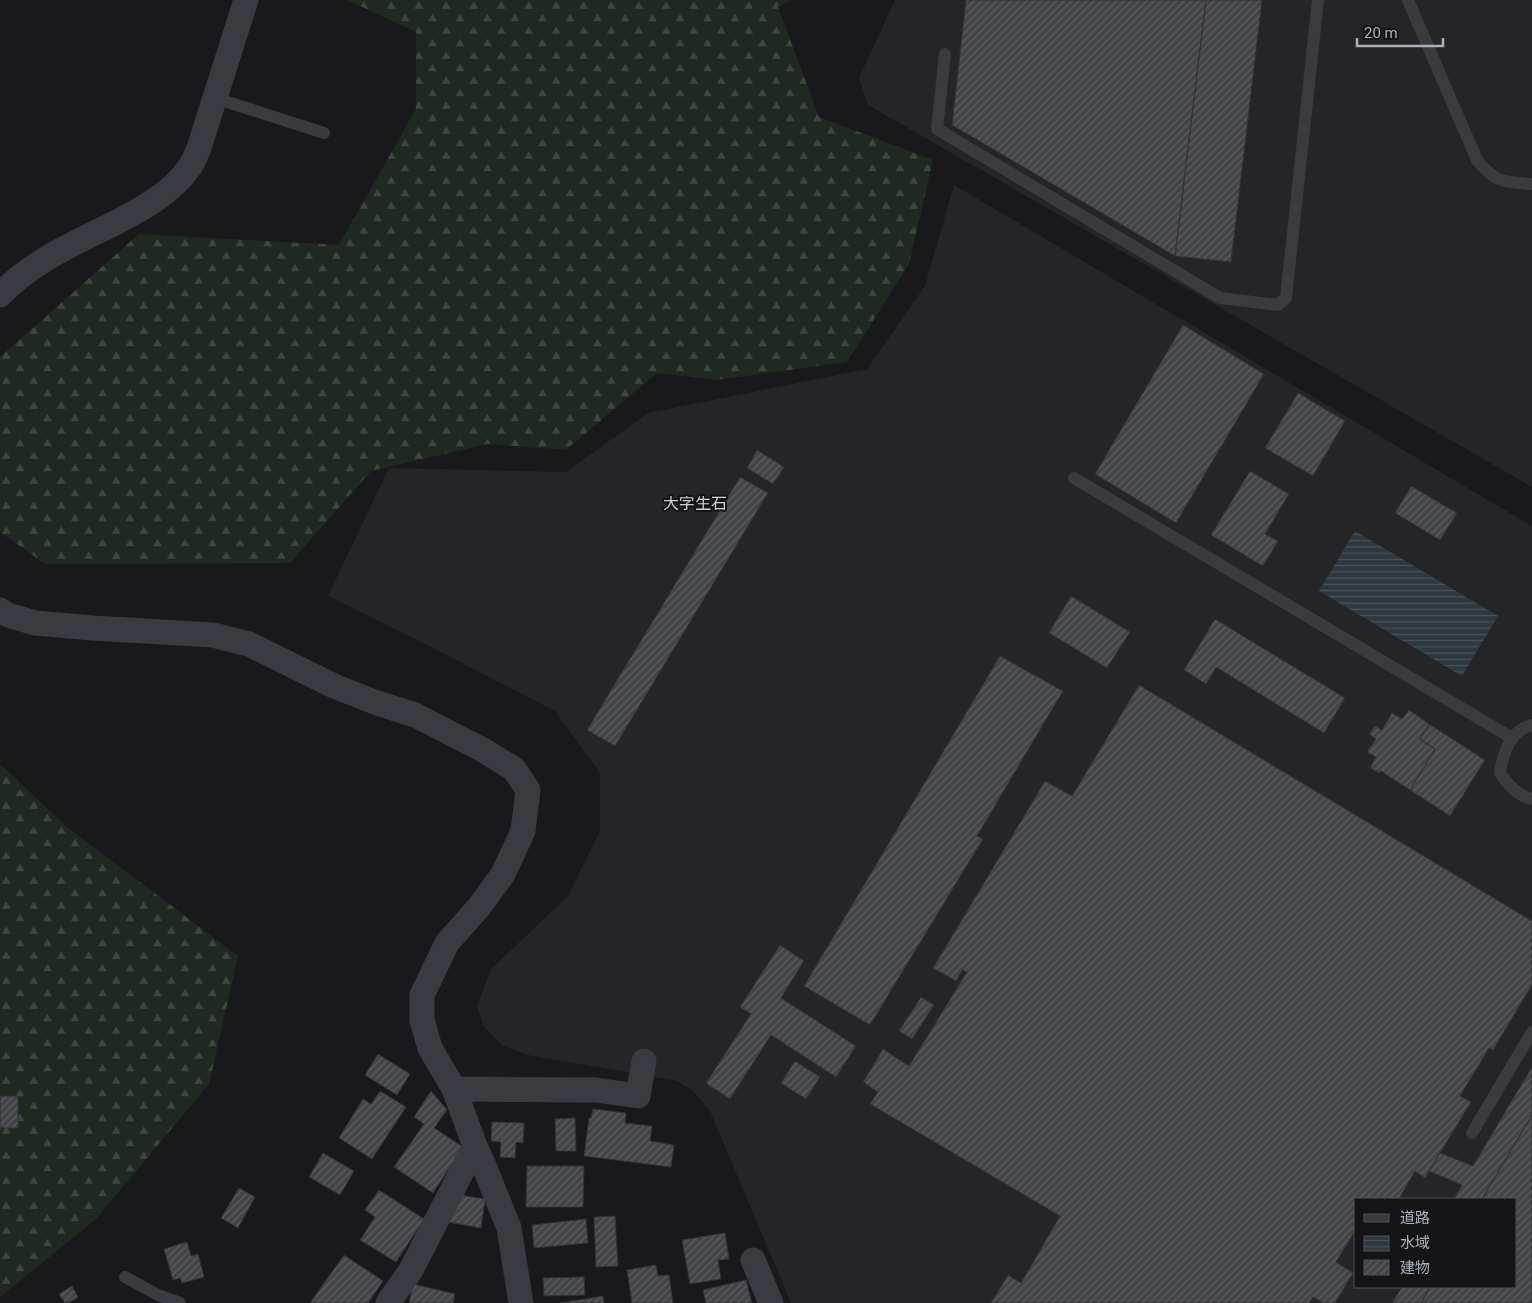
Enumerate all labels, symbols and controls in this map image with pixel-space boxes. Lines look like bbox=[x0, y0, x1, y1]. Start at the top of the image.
scale bar bbox=[1357, 15, 1443, 47]
text: 20 m bbox=[1364, 24, 1398, 42]
district label: 大字生石 bbox=[663, 494, 727, 513]
legend bbox=[1354, 1198, 1517, 1288]
text: 道路 bbox=[1400, 1209, 1430, 1227]
text: 水域 bbox=[1400, 1234, 1430, 1252]
text: 建物 bbox=[1400, 1259, 1430, 1277]

